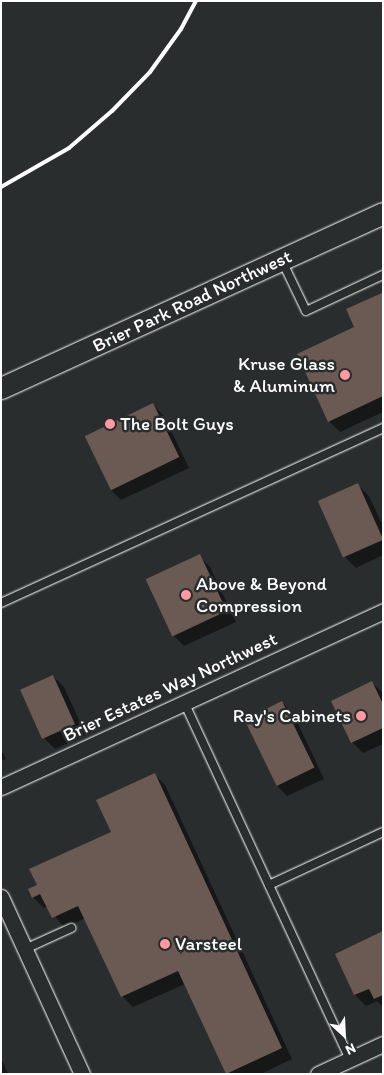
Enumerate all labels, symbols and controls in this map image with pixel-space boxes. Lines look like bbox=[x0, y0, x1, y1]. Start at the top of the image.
street label: Brier Park Road Northwest bbox=[89, 245, 295, 357]
place label: Kruse Glass & Aluminum bbox=[233, 353, 335, 397]
marker: Kruse Glass & Aluminum bbox=[339, 369, 351, 381]
place label: The Bolt Guys bbox=[120, 413, 234, 435]
marker: The Bolt Guys bbox=[104, 418, 116, 430]
place label: Above & Beyond Compression bbox=[196, 573, 327, 617]
marker: Above & Beyond Compression bbox=[180, 589, 192, 601]
street label: Brier Estates Way Northwest bbox=[59, 627, 281, 747]
place label: Ray's Cabinets bbox=[233, 705, 351, 727]
marker: Ray's Cabinets bbox=[355, 710, 367, 722]
place label: Varsteel bbox=[175, 933, 242, 955]
marker: Varsteel bbox=[159, 938, 171, 950]
north arrow bbox=[319, 1010, 369, 1060]
text: N bbox=[343, 1039, 358, 1059]

